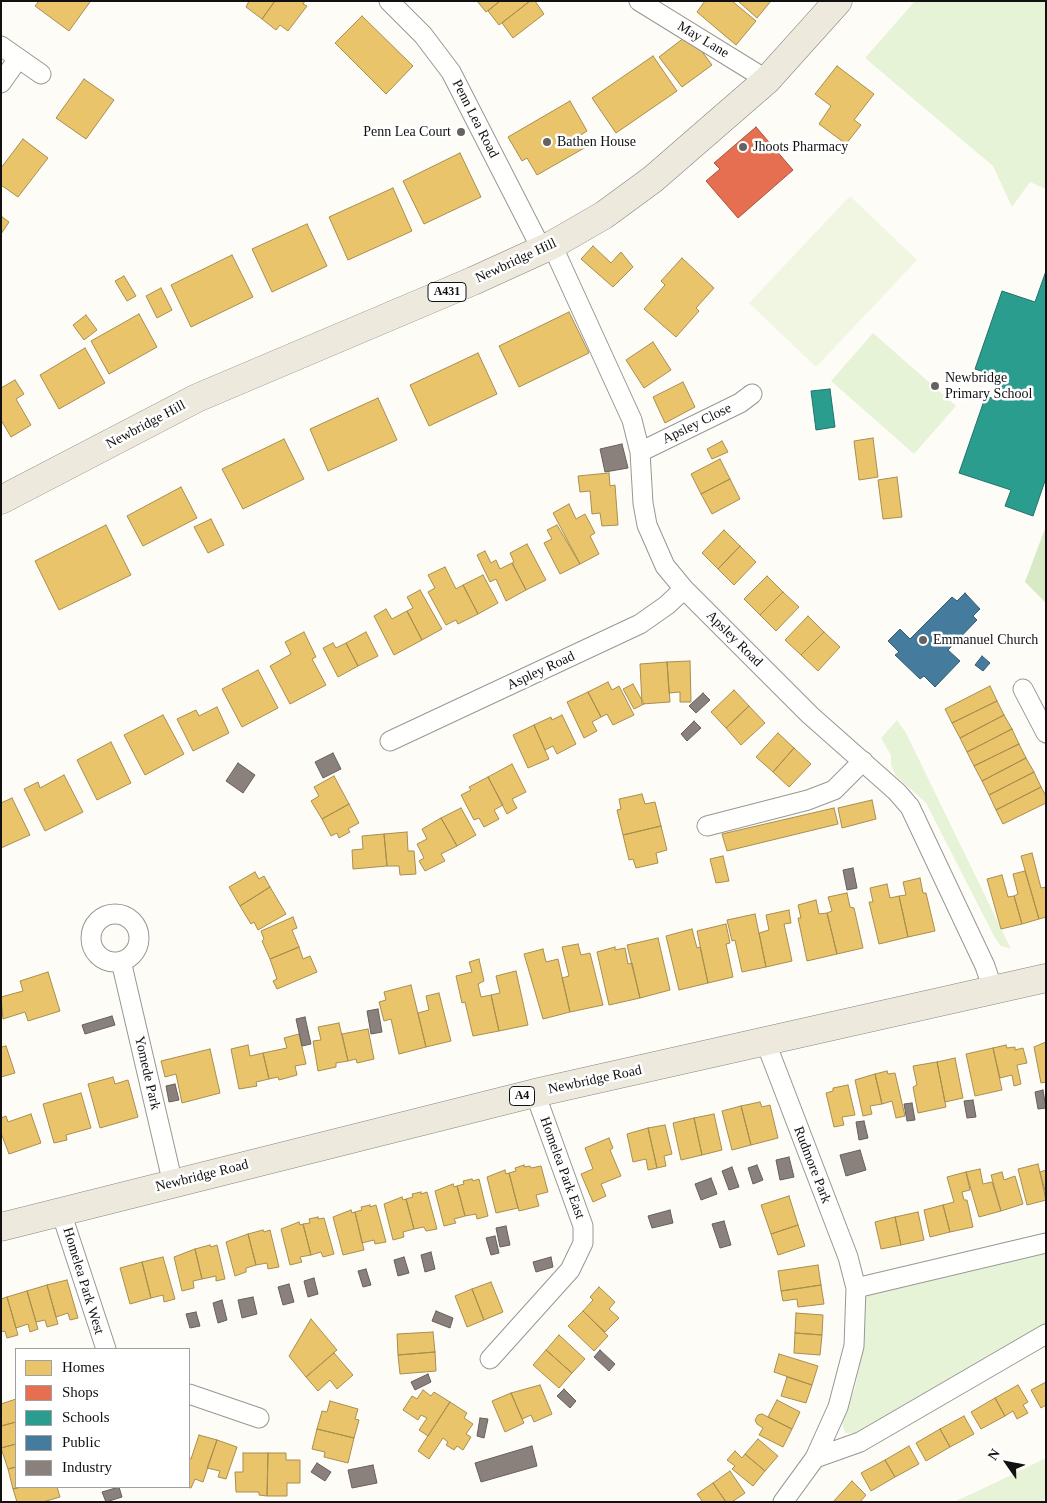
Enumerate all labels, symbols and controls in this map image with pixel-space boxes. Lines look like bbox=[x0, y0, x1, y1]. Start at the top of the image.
street label: May Lane bbox=[674, 18, 732, 62]
street label: Penn Lea Road bbox=[448, 77, 502, 161]
place label: Penn Lea Court bbox=[363, 124, 451, 140]
marker: Penn Lea Court bbox=[455, 126, 467, 138]
place label: Bathen House bbox=[557, 134, 636, 150]
marker: Bathen House bbox=[541, 136, 553, 148]
place label: Jhoots Pharmacy bbox=[753, 139, 848, 155]
marker: Jhoots Pharmacy bbox=[737, 141, 749, 153]
street label: Newbridge Hill bbox=[473, 235, 559, 287]
road number: A431 bbox=[428, 282, 466, 302]
place label: Newbridge Primary School bbox=[945, 370, 1032, 402]
marker: Newbridge Primary School bbox=[929, 380, 941, 392]
street label: Newbridge Hill bbox=[103, 397, 189, 453]
street label: Apsley Close bbox=[660, 400, 734, 448]
street label: Apsley Road bbox=[702, 607, 766, 671]
place label: Emmanuel Church bbox=[933, 632, 1038, 648]
marker: Emmanuel Church bbox=[917, 634, 929, 646]
street label: Aspley Road bbox=[504, 648, 578, 694]
street label: Yomede Park bbox=[130, 1034, 164, 1112]
street label: Newbridge Road bbox=[547, 1062, 643, 1098]
road number: A4 bbox=[510, 1086, 534, 1106]
street label: Homelea Park East bbox=[536, 1115, 588, 1221]
street label: Rudmore Park bbox=[790, 1124, 834, 1206]
street label: Newbridge Road bbox=[154, 1156, 250, 1196]
street label: Homelea Park West bbox=[59, 1226, 107, 1336]
legend bbox=[15, 1348, 190, 1488]
text: Homes bbox=[62, 1359, 105, 1375]
text: Shops bbox=[62, 1384, 99, 1400]
text: Schools bbox=[62, 1409, 110, 1425]
text: Public bbox=[62, 1434, 100, 1450]
north arrow bbox=[982, 1438, 1032, 1488]
text: N bbox=[985, 1446, 1003, 1463]
text: Industry bbox=[62, 1459, 112, 1475]

